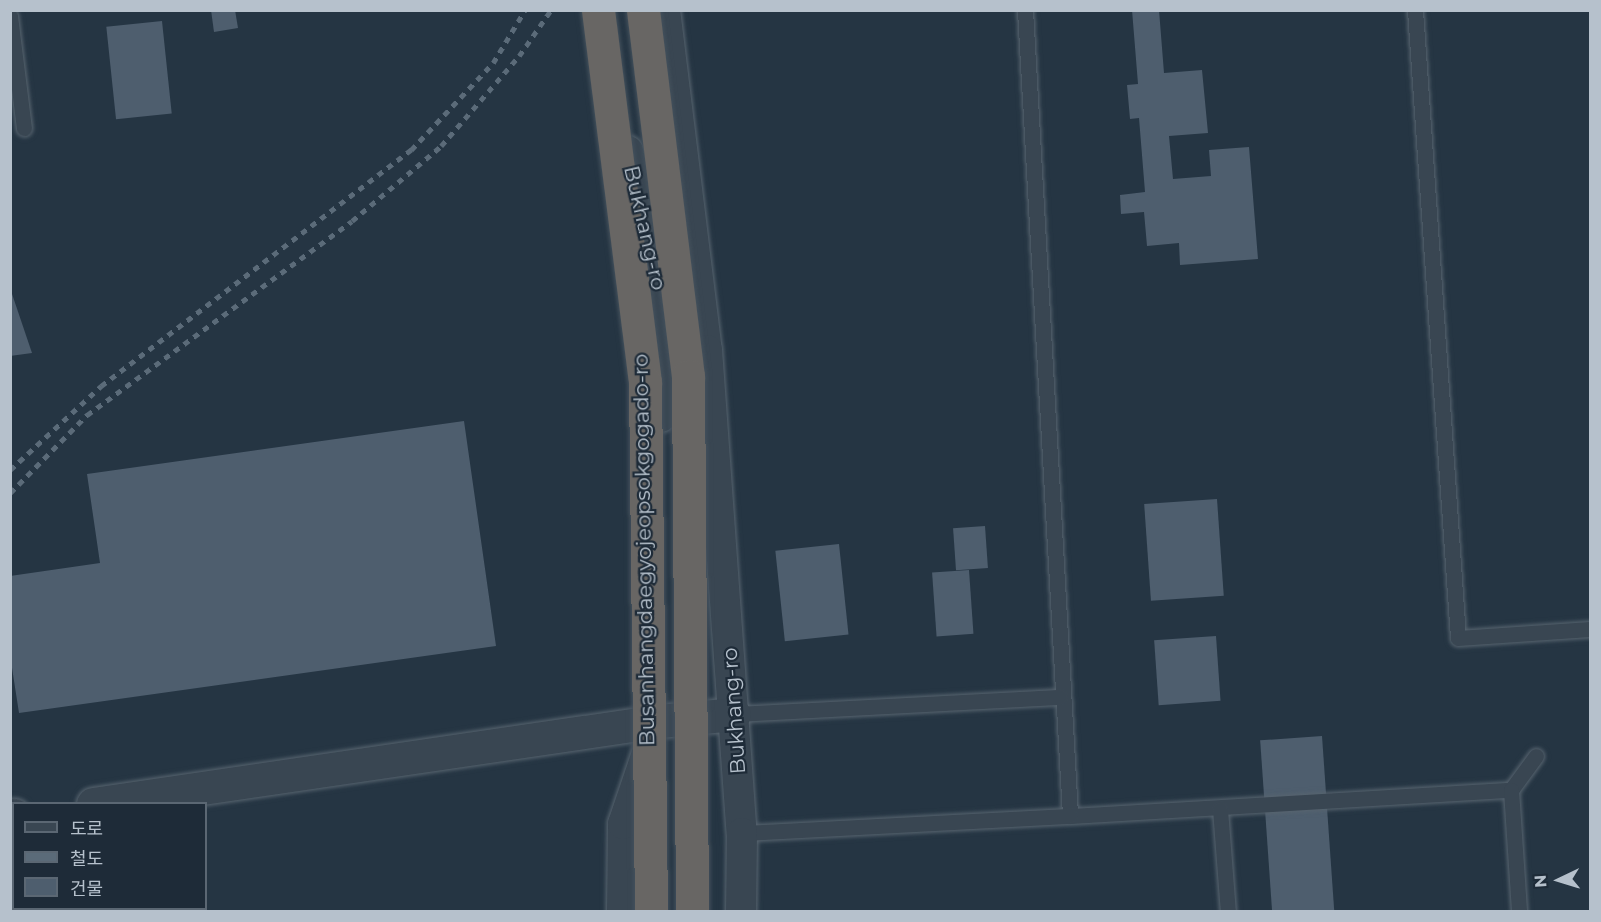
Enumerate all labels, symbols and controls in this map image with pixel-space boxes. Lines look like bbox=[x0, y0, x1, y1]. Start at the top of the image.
street label: Bukhang-ro bbox=[618, 163, 672, 293]
street label: Busanhangdaegyojeopsokgogado-ro bbox=[628, 354, 660, 746]
street label: Bukhang-ro bbox=[717, 647, 751, 775]
legend bbox=[12, 802, 207, 910]
text: 도로 bbox=[70, 818, 103, 840]
text: 철도 bbox=[70, 848, 103, 870]
north arrow bbox=[1529, 850, 1589, 910]
text: N bbox=[1531, 874, 1550, 888]
text: 건물 bbox=[70, 878, 103, 900]

